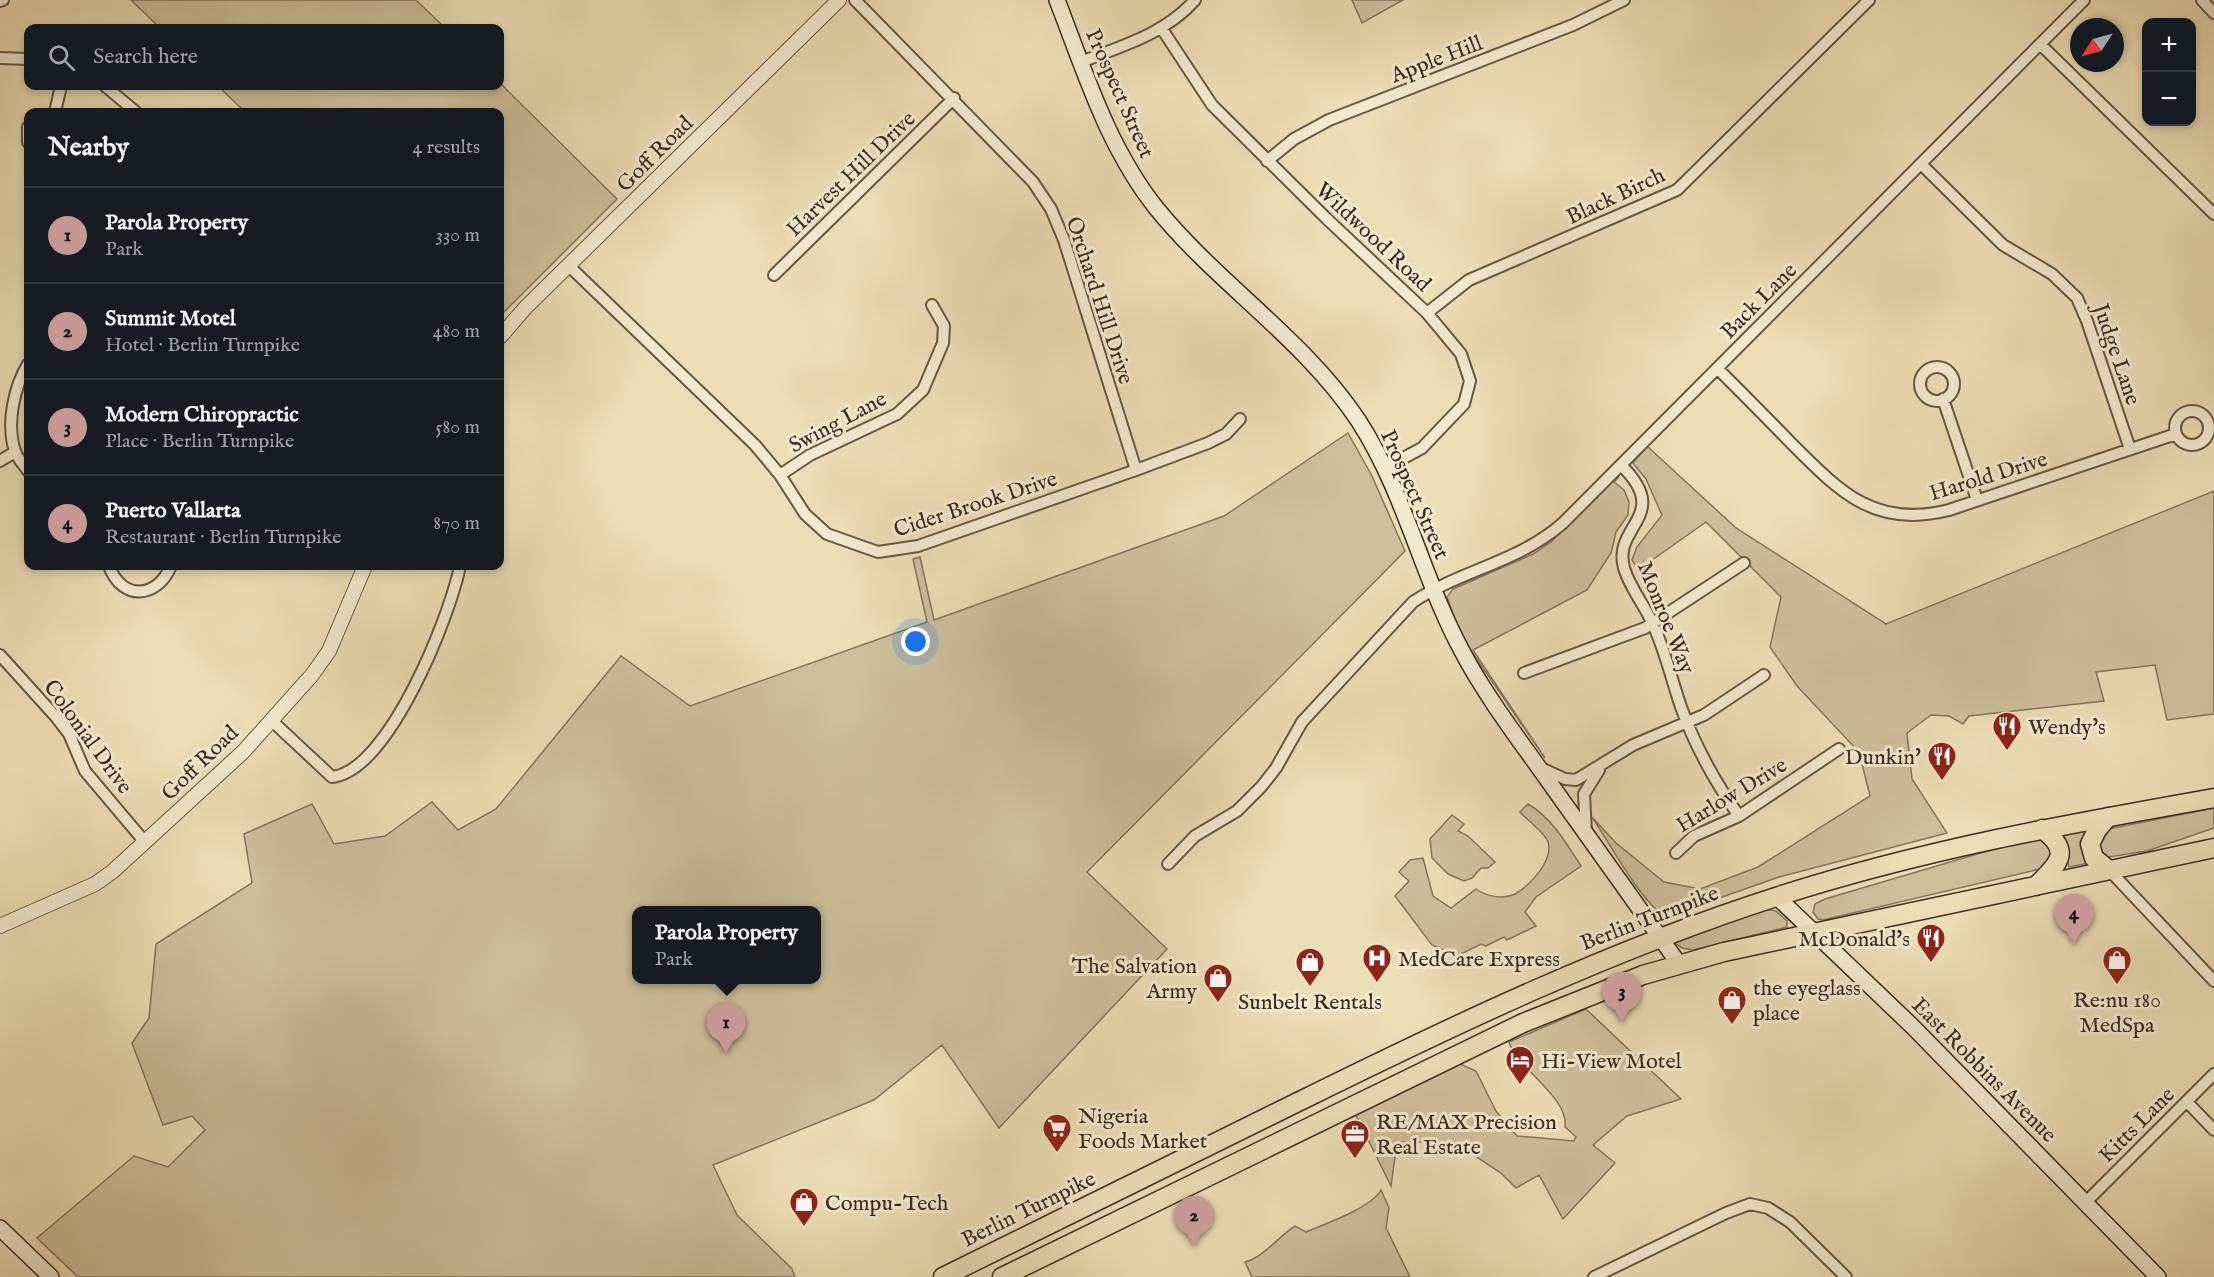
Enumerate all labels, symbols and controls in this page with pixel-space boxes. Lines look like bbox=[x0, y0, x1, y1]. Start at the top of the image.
north arrow bbox=[2070, 18, 2124, 72]
map controls bbox=[2142, 18, 2196, 126]
button: + bbox=[2142, 18, 2196, 72]
search box bbox=[24, 24, 504, 90]
street label: Prospect Street bbox=[1078, 25, 1160, 163]
street label: Apple Hill bbox=[1386, 30, 1487, 91]
icon: search bbox=[45, 41, 78, 74]
text: Search here bbox=[93, 43, 198, 71]
button: − bbox=[2142, 72, 2196, 126]
street label: Harvest Hill Drive bbox=[781, 106, 922, 243]
street label: Goff Road bbox=[611, 110, 700, 199]
text: Nearby bbox=[48, 131, 129, 164]
text: 4 results bbox=[413, 135, 480, 160]
street label: Black Birch bbox=[1562, 162, 1670, 232]
street label: Wildwood Road bbox=[1309, 177, 1437, 299]
text: Parola Property bbox=[105, 209, 248, 237]
street label: Orchard Hill Drive bbox=[1059, 213, 1139, 388]
text: 1 bbox=[64, 223, 71, 248]
text: 330 m bbox=[435, 223, 480, 248]
text: Park bbox=[105, 237, 143, 262]
street label: Back Lane bbox=[1715, 257, 1804, 346]
street label: Judge Lane bbox=[2085, 297, 2146, 409]
text: Summit Motel bbox=[105, 305, 236, 333]
text: 2 bbox=[63, 319, 72, 344]
text: 480 m bbox=[433, 319, 480, 344]
text: Hotel · Berlin Turnpike bbox=[105, 333, 300, 358]
street label: Swing Lane bbox=[784, 385, 892, 460]
text: Modern Chiropractic bbox=[105, 401, 299, 429]
text: 3 bbox=[64, 415, 71, 440]
text: 580 m bbox=[435, 415, 480, 440]
street label: Prospect Street bbox=[1373, 426, 1455, 564]
text: Place · Berlin Turnpike bbox=[105, 429, 294, 454]
street label: Harold Drive bbox=[1926, 446, 2051, 508]
street label: Cider Brook Drive bbox=[890, 465, 1061, 545]
text: Puerto Vallarta bbox=[105, 497, 241, 525]
text: 4 bbox=[63, 511, 72, 536]
text: 870 m bbox=[433, 511, 480, 536]
text: Restaurant · Berlin Turnpike bbox=[105, 525, 341, 550]
street label: Monroe Way bbox=[1630, 558, 1700, 678]
your location bbox=[901, 627, 930, 656]
street label: Colonial Drive bbox=[37, 675, 138, 800]
restaurant icon: Wendy's bbox=[1991, 710, 2023, 752]
place label: Wendy's bbox=[2028, 714, 2106, 742]
street label: Goff Road bbox=[156, 720, 245, 807]
restaurant icon: Dunkin' bbox=[1926, 740, 1958, 782]
place label: Dunkin' bbox=[1845, 744, 1921, 772]
street label: Harlow Drive bbox=[1671, 752, 1793, 840]
street label: Berlin Turnpike bbox=[1577, 880, 1723, 958]
pin: 4 bbox=[2054, 894, 2094, 944]
popup bbox=[632, 906, 821, 984]
text: Parola Property bbox=[655, 919, 798, 947]
restaurant icon: McDonald's bbox=[1915, 922, 1947, 964]
place label: McDonald's bbox=[1798, 926, 1910, 954]
hospital icon: MedCare Express bbox=[1361, 942, 1393, 984]
shop icon: Re:nu 180 MedSpa bbox=[2101, 944, 2133, 986]
shop icon: Sunbelt Rentals bbox=[1294, 946, 1326, 988]
place label: MedCare Express bbox=[1398, 946, 1560, 974]
text: Park bbox=[655, 947, 693, 972]
place label: The Salvation Army bbox=[1072, 953, 1197, 1006]
shop icon: The Salvation Army bbox=[1202, 962, 1234, 1004]
pin: 3 bbox=[1602, 972, 1642, 1022]
place label: the eyeglass place bbox=[1753, 975, 1861, 1028]
shop icon: the eyeglass place bbox=[1716, 984, 1748, 1026]
place label: Re:nu 180 MedSpa bbox=[2073, 987, 2161, 1040]
place label: Sunbelt Rentals bbox=[1238, 989, 1382, 1017]
street label: East Robbins Avenue bbox=[1905, 992, 2062, 1149]
pin: 1 bbox=[706, 1004, 746, 1053]
hotel icon: Hi-View Motel bbox=[1504, 1044, 1536, 1086]
place label: Hi-View Motel bbox=[1541, 1048, 1682, 1076]
street label: Kitts Lane bbox=[2093, 1081, 2181, 1169]
place label: Nigeria Foods Market bbox=[1078, 1103, 1208, 1156]
place label: RE/MAX Precision Real Estate bbox=[1376, 1109, 1557, 1162]
supermarket icon: Nigeria Foods Market bbox=[1041, 1112, 1073, 1154]
office icon: RE/MAX Precision Real Estate bbox=[1339, 1118, 1371, 1160]
street label: Berlin Turnpike bbox=[957, 1165, 1101, 1254]
shop icon: Compu-Tech bbox=[788, 1186, 820, 1228]
place label: Compu-Tech bbox=[825, 1190, 949, 1218]
pin: 2 bbox=[1174, 1196, 1214, 1246]

